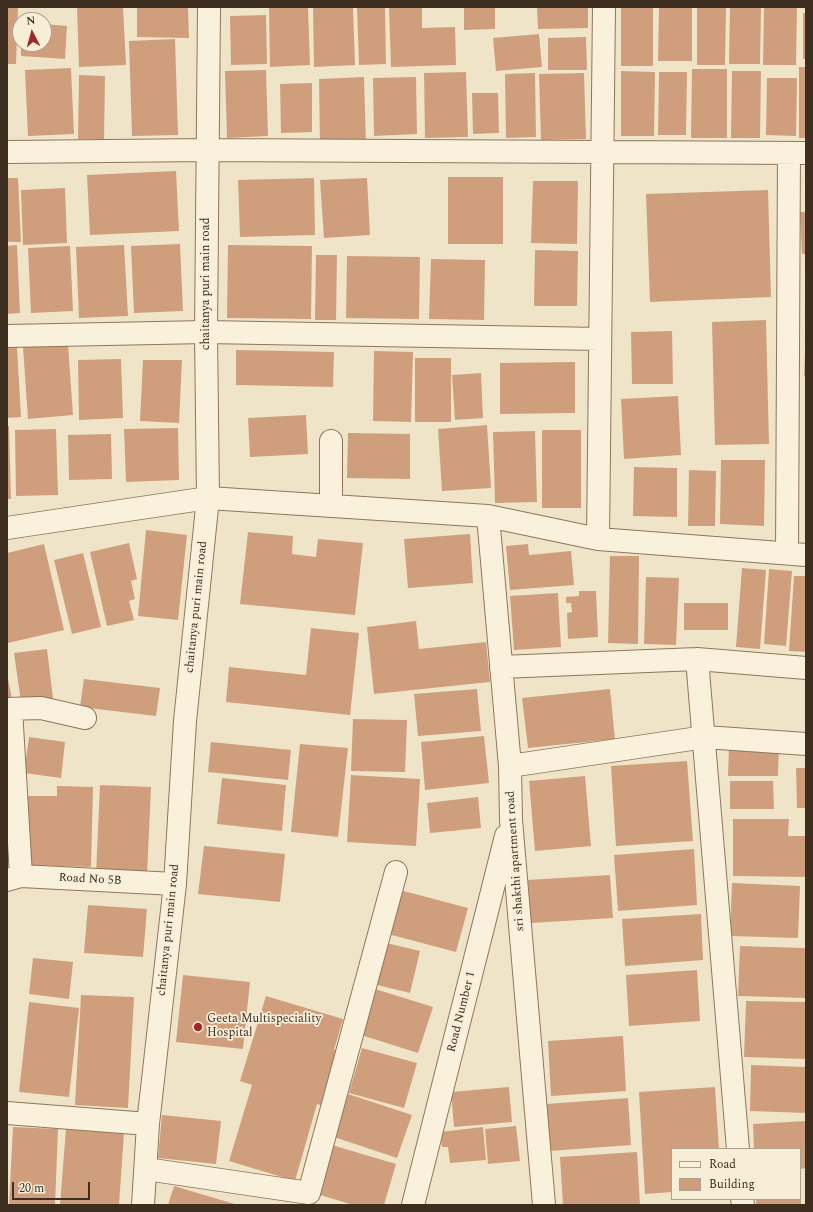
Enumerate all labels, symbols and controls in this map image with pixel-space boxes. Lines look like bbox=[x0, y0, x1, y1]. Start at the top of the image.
north arrow bbox=[12, 12, 52, 52]
text: N bbox=[25, 12, 36, 29]
street label: chaitanya puri main road bbox=[200, 218, 214, 350]
street label: chaitanya puri main road bbox=[183, 540, 211, 674]
street label: sri shakthi apartment road bbox=[504, 790, 528, 932]
street label: chaitanya puri main road bbox=[155, 863, 183, 997]
street label: Road No 5B bbox=[58, 871, 122, 889]
street label: Road Number 1 bbox=[445, 970, 479, 1054]
place label: Geeta Multispeciality Hospital bbox=[207, 1013, 321, 1041]
marker: Geeta Multispeciality Hospital bbox=[192, 1021, 204, 1033]
legend bbox=[671, 1148, 801, 1200]
text: Road bbox=[709, 1155, 736, 1174]
scale bar bbox=[14, 1174, 92, 1200]
text: Building bbox=[709, 1175, 755, 1194]
text: 20 m bbox=[19, 1179, 44, 1198]

